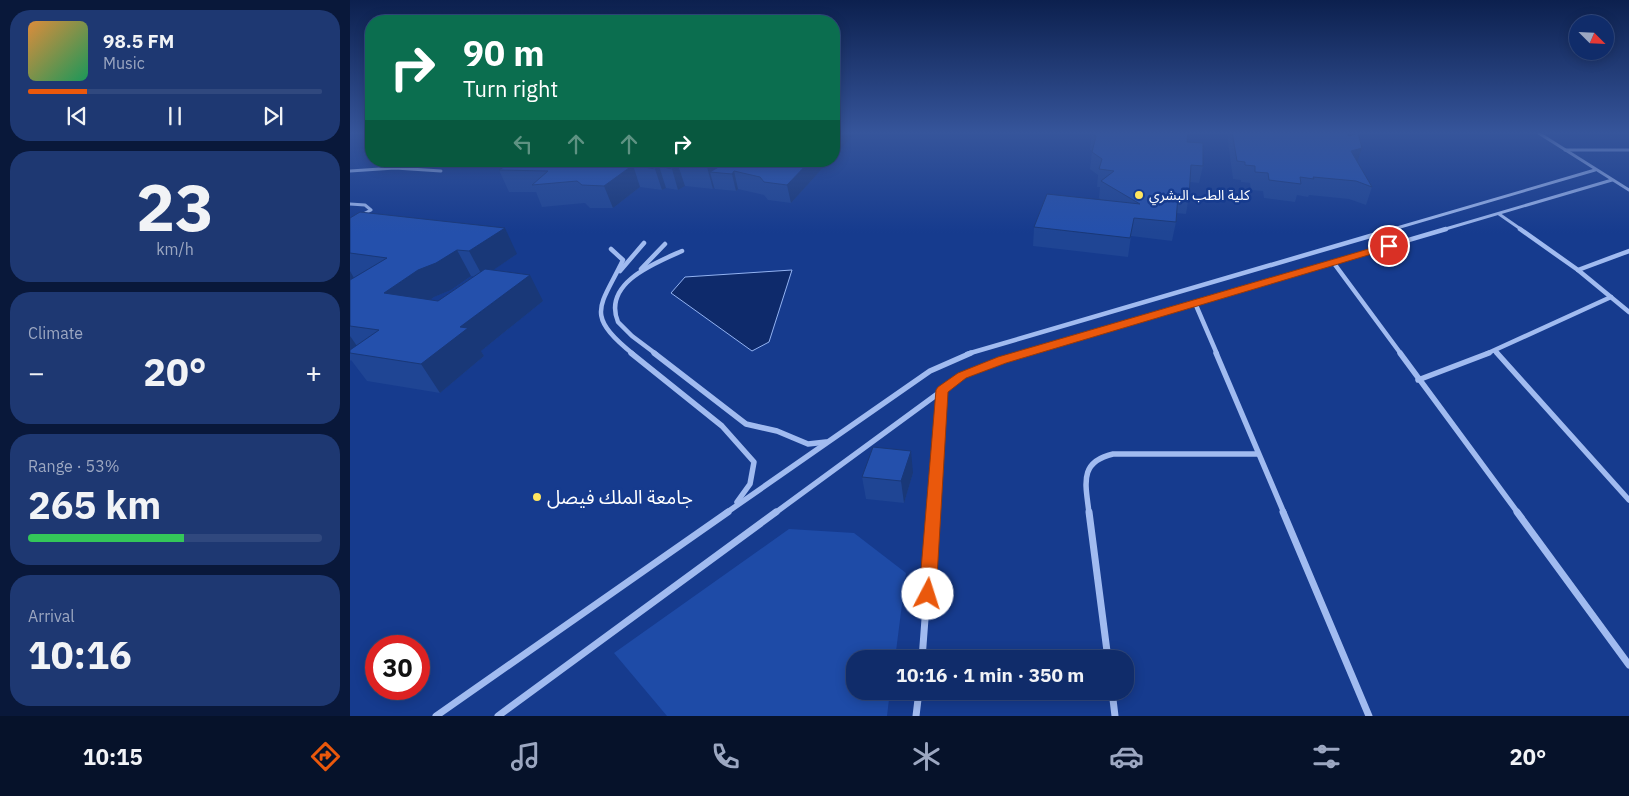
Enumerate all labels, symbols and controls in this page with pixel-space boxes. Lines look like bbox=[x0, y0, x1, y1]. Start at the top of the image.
north arrow bbox=[1569, 15, 1614, 60]
map controls bbox=[1569, 15, 1614, 60]
text: 98.5 FM bbox=[103, 29, 174, 53]
text: 90 m bbox=[463, 30, 545, 76]
icon: right bbox=[380, 35, 445, 100]
text: Music bbox=[103, 53, 145, 73]
text: Turn right bbox=[463, 74, 558, 103]
icon: previous bbox=[63, 102, 91, 130]
icon: pause bbox=[161, 102, 189, 130]
icon: next bbox=[259, 102, 287, 130]
icon: left bbox=[509, 130, 537, 158]
icon: ahead bbox=[562, 130, 590, 158]
icon: ahead bbox=[615, 130, 643, 158]
icon: right bbox=[668, 130, 696, 158]
text: 23 bbox=[136, 164, 214, 249]
place label: كلية الطب البشري bbox=[1149, 186, 1250, 206]
marker: كلية الطب البشري bbox=[1133, 189, 1145, 201]
pin bbox=[1368, 225, 1410, 267]
icon: arrive bbox=[1375, 232, 1403, 260]
text: km/h bbox=[156, 239, 194, 259]
text: Climate bbox=[28, 323, 83, 343]
text: 20° bbox=[143, 347, 207, 396]
text: − bbox=[28, 354, 45, 391]
text: + bbox=[305, 354, 322, 391]
text: Range · 53% bbox=[28, 456, 120, 476]
text: 265 km bbox=[28, 480, 161, 529]
place label: جامعة الملك فيصل bbox=[547, 485, 693, 509]
marker: جامعة الملك فيصل bbox=[531, 491, 543, 503]
position arrow bbox=[901, 567, 953, 619]
text: Arrival bbox=[28, 606, 75, 626]
text: 10:16 bbox=[28, 630, 132, 679]
speed limit sign: 30 bbox=[365, 635, 430, 700]
text: 10:16 · 1 min · 350 m bbox=[896, 663, 1084, 687]
icon: directions bbox=[308, 739, 343, 774]
icon: music bbox=[508, 739, 543, 774]
icon: phone bbox=[708, 739, 743, 774]
icon: climate bbox=[909, 739, 944, 774]
icon: car bbox=[1109, 739, 1144, 774]
icon: filters bbox=[1309, 739, 1344, 774]
text: 10:15 bbox=[83, 742, 143, 771]
text: 20° bbox=[1510, 742, 1546, 771]

